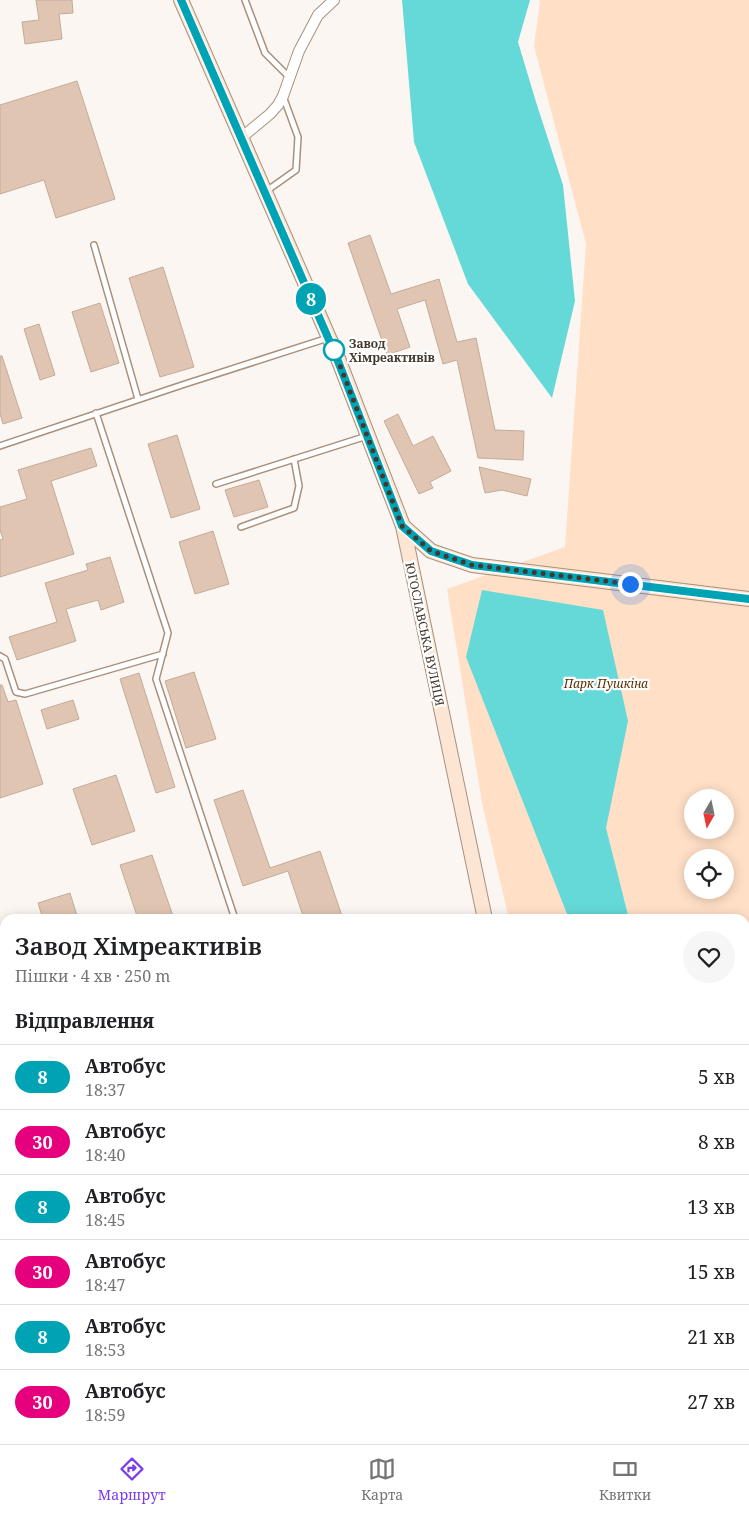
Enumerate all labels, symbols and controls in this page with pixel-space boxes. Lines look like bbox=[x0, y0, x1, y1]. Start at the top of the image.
line badge: 8 bbox=[295, 283, 327, 315]
text: 8 bbox=[306, 287, 316, 311]
place label: Завод Хімреактивів bbox=[349, 335, 435, 366]
marker: Завод Хімреактивів bbox=[323, 339, 345, 361]
street label: ЮГОСЛАВСЬКА ВУЛИЦЯ bbox=[401, 561, 449, 708]
your location bbox=[618, 572, 643, 597]
park label: Парк Пушкіна bbox=[563, 675, 648, 692]
north arrow bbox=[684, 789, 734, 839]
map controls bbox=[684, 789, 734, 899]
button: locate bbox=[684, 849, 734, 899]
text: Завод Хімреактивів bbox=[15, 929, 262, 962]
button: heart bbox=[683, 931, 735, 983]
text: Пішки · 4 хв · 250 m bbox=[15, 965, 170, 987]
text: Відправлення bbox=[15, 1008, 154, 1034]
text: Автобус bbox=[85, 1053, 166, 1079]
text: 5 хв bbox=[698, 1064, 735, 1090]
text: 8 bbox=[37, 1065, 48, 1089]
text: 18:37 bbox=[85, 1079, 125, 1101]
text: Автобус bbox=[85, 1118, 166, 1144]
text: 8 хв bbox=[698, 1129, 735, 1155]
text: 30 bbox=[32, 1130, 53, 1154]
text: 18:40 bbox=[85, 1144, 125, 1166]
text: Автобус bbox=[85, 1183, 166, 1209]
text: 13 хв bbox=[687, 1194, 735, 1220]
text: 8 bbox=[37, 1195, 48, 1219]
text: 18:45 bbox=[85, 1209, 125, 1231]
text: Автобус bbox=[85, 1248, 166, 1274]
text: 15 хв bbox=[687, 1259, 735, 1285]
text: 30 bbox=[32, 1260, 53, 1284]
text: 18:47 bbox=[85, 1274, 125, 1296]
text: Автобус bbox=[85, 1313, 166, 1339]
text: 21 хв bbox=[687, 1324, 735, 1350]
text: 8 bbox=[37, 1325, 48, 1349]
text: 18:53 bbox=[85, 1339, 125, 1361]
text: Автобус bbox=[85, 1378, 166, 1404]
text: 27 хв bbox=[687, 1389, 735, 1415]
text: 30 bbox=[32, 1390, 53, 1414]
text: 18:59 bbox=[85, 1404, 125, 1426]
tab: Маршрут bbox=[98, 1455, 166, 1504]
tab: Карта bbox=[361, 1455, 403, 1504]
tab: Квитки bbox=[599, 1455, 651, 1504]

